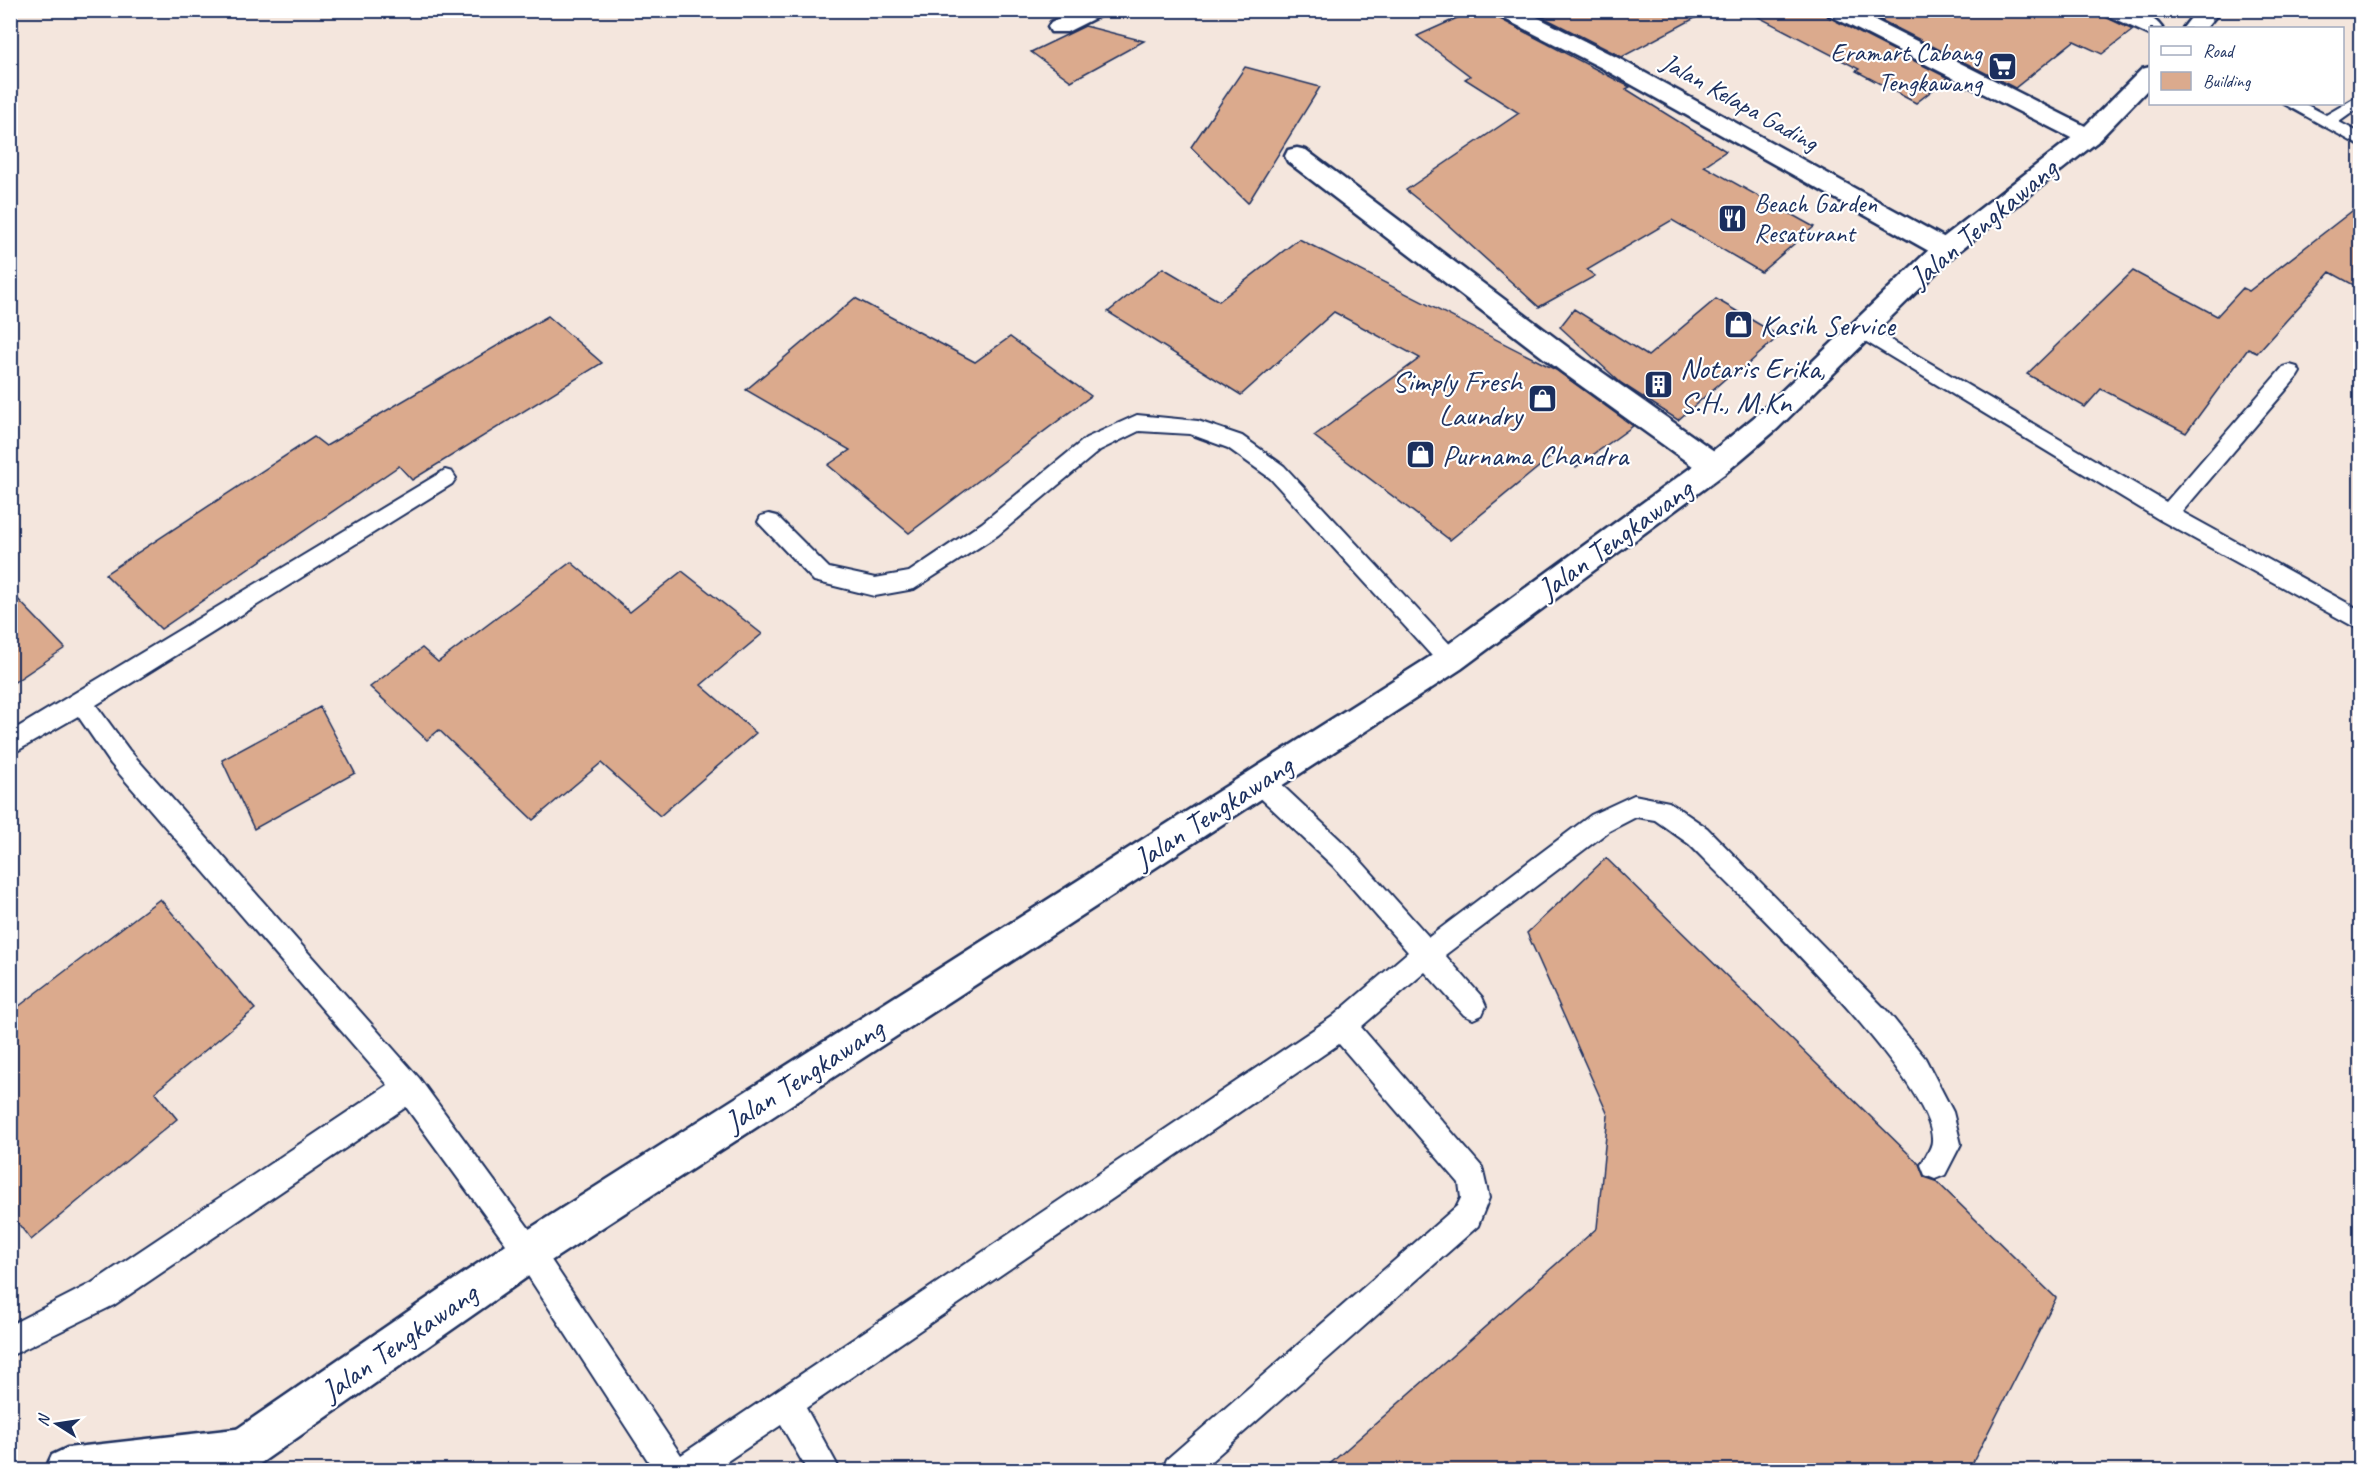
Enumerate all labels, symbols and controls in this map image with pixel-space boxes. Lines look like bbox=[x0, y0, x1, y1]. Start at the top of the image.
legend bbox=[2149, 27, 2344, 105]
place label: Eramart Cabang Tengkawang bbox=[1831, 36, 1984, 99]
text: Road bbox=[2203, 40, 2236, 62]
street label: Jalan Kelapa Gading bbox=[1654, 44, 1826, 159]
supermarket icon: Eramart Cabang Tengkawang bbox=[1987, 51, 2019, 83]
text: Building bbox=[2203, 70, 2252, 92]
street label: Jalan Tengkawang bbox=[1900, 149, 2067, 297]
place label: Beach Garden Resaturant bbox=[1754, 187, 1877, 250]
restaurant icon: Beach Garden Resaturant bbox=[1717, 202, 1749, 234]
place label: Kasih Service bbox=[1760, 306, 1897, 344]
shop icon: Kasih Service bbox=[1723, 309, 1755, 341]
place label: Notaris Erika, S.H., M.Kn bbox=[1680, 349, 1826, 421]
place label: Simply Fresh Laundry bbox=[1392, 362, 1525, 434]
building icon: Notaris Erika, S.H., M.Kn bbox=[1643, 369, 1675, 401]
shop icon: Simply Fresh Laundry bbox=[1527, 382, 1559, 414]
place label: Purnama Chandra bbox=[1442, 436, 1630, 474]
shop icon: Purnama Chandra bbox=[1405, 439, 1437, 471]
street label: Jalan Tengkawang bbox=[1529, 469, 1702, 609]
street label: Jalan Tengkawang bbox=[1125, 745, 1302, 879]
street label: Jalan Tengkawang bbox=[716, 1008, 893, 1142]
street label: Jalan Tengkawang bbox=[312, 1273, 486, 1411]
north arrow bbox=[27, 1394, 87, 1454]
text: N bbox=[32, 1411, 55, 1428]

